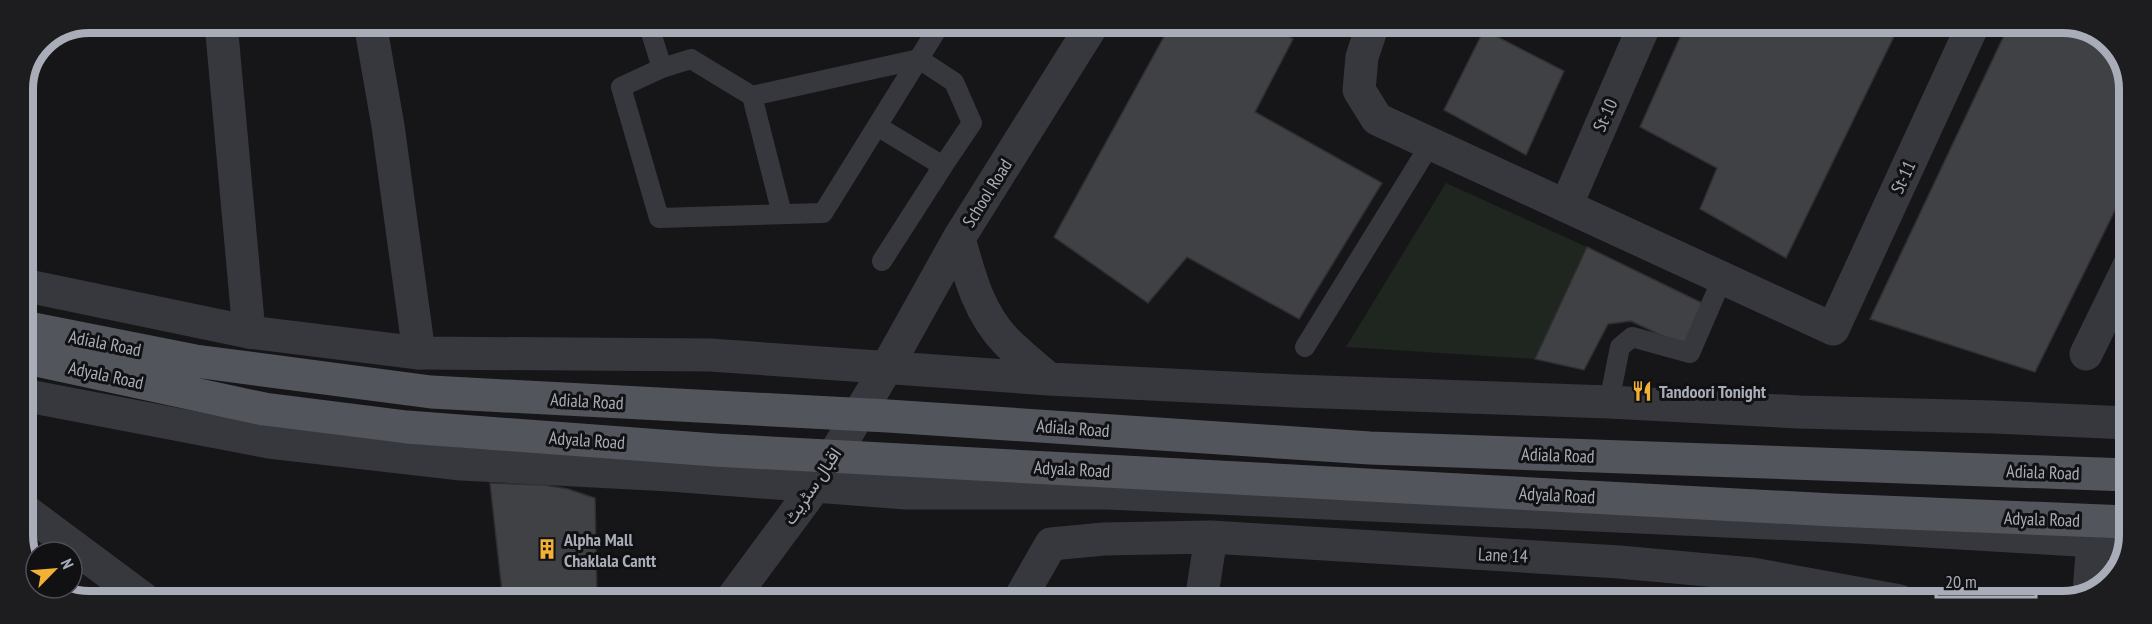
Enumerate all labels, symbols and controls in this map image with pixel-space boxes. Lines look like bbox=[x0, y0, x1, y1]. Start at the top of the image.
street label: St-10 bbox=[1588, 95, 1622, 135]
street label: School Road bbox=[957, 155, 1017, 231]
street label: St-11 bbox=[1885, 157, 1921, 197]
street label: Adiala Road bbox=[67, 325, 143, 361]
street label: Adyala Road bbox=[66, 356, 146, 394]
restaurant icon: Tandoori Tonight bbox=[1630, 379, 1654, 403]
place label: Tandoori Tonight bbox=[1659, 380, 1767, 403]
street label: Adiala Road bbox=[550, 388, 624, 414]
street label: Adiala Road bbox=[1036, 414, 1110, 442]
street label: Adyala Road bbox=[548, 426, 626, 454]
street label: Adiala Road bbox=[1521, 442, 1595, 468]
street label: اقبال سٹریٹ bbox=[778, 443, 846, 529]
street label: Adyala Road bbox=[1033, 456, 1111, 482]
street label: Adiala Road bbox=[2006, 459, 2080, 485]
street label: Adyala Road bbox=[1518, 482, 1596, 508]
street label: Adyala Road bbox=[2004, 506, 2080, 532]
place label: Alpha Mall Chaklala Cantt bbox=[563, 528, 657, 572]
building icon: Alpha Mall Chaklala Cantt bbox=[535, 537, 559, 561]
north arrow bbox=[24, 540, 84, 600]
street label: Lane 14 bbox=[1478, 542, 1528, 568]
text: N bbox=[57, 556, 78, 572]
scale bar bbox=[1936, 561, 2036, 599]
text: 20 m bbox=[1945, 570, 1977, 593]

